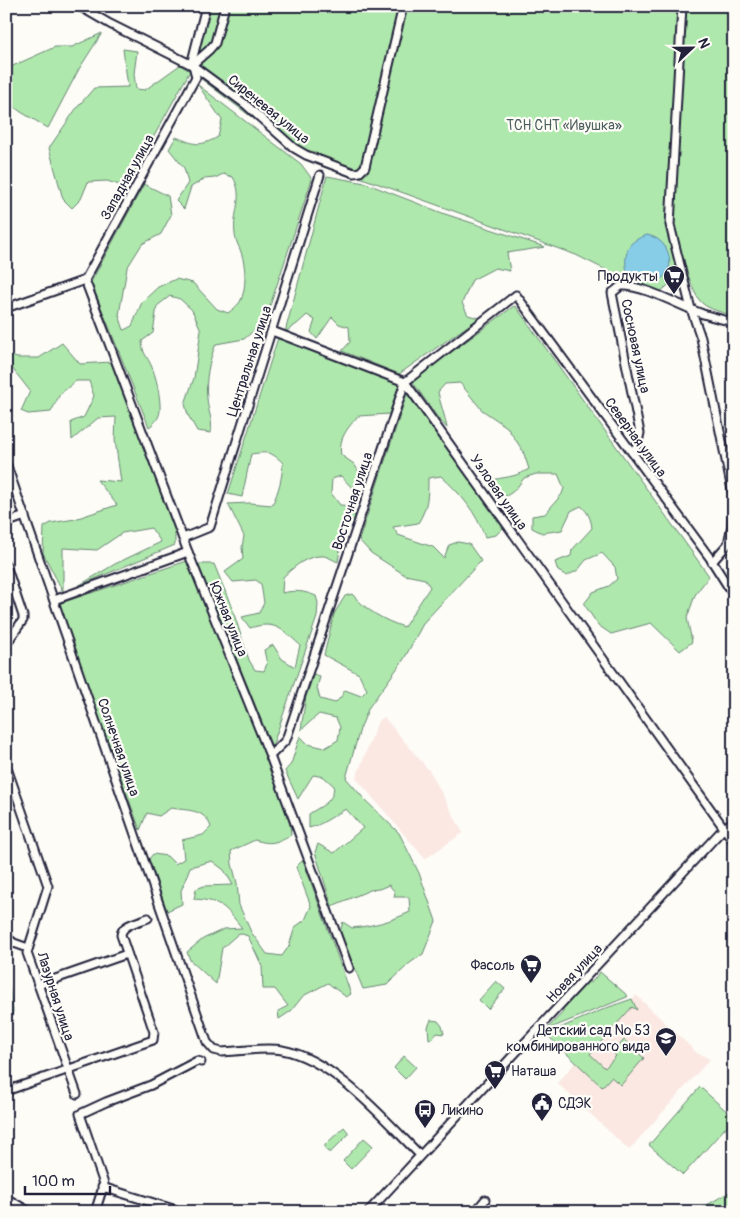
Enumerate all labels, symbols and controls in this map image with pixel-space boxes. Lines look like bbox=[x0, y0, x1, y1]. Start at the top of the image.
north arrow bbox=[668, 22, 718, 72]
text: N bbox=[694, 36, 713, 51]
street label: Сиреневая улица bbox=[224, 71, 313, 148]
park label: ТСН СНТ «Ивушка» bbox=[506, 117, 622, 134]
street label: Западная улица bbox=[97, 132, 158, 223]
supermarket icon: Продукты bbox=[662, 264, 686, 295]
place label: Продукты bbox=[598, 268, 658, 285]
street label: Сосновая улица bbox=[617, 298, 654, 395]
street label: Центральная улица bbox=[224, 303, 275, 419]
street label: Северная улица bbox=[601, 394, 670, 480]
street label: Восточная улица bbox=[329, 450, 376, 552]
street label: Узловая улица bbox=[466, 451, 531, 533]
street label: Южная улица bbox=[206, 579, 251, 659]
street label: Солнечная улица bbox=[94, 696, 143, 798]
street label: Новая улица bbox=[543, 940, 606, 1006]
street label: Лазурная улица bbox=[33, 949, 78, 1043]
supermarket icon: Фасоль bbox=[519, 953, 543, 984]
place label: Фасоль bbox=[471, 957, 515, 974]
place label: Детский сад № 53 комбинированного вида bbox=[506, 1022, 650, 1055]
school or university icon: Детский сад № 53 комбинированного вида bbox=[654, 1026, 678, 1057]
supermarket icon: Наташа bbox=[483, 1059, 507, 1090]
place label: Наташа bbox=[511, 1063, 556, 1080]
public building icon: СДЭК bbox=[530, 1091, 554, 1122]
place label: СДЭК bbox=[558, 1095, 592, 1112]
bus stop icon: Ликино bbox=[413, 1098, 437, 1129]
place label: Ликино bbox=[440, 1102, 484, 1119]
scale bar bbox=[25, 1163, 110, 1195]
text: 100 m bbox=[32, 1172, 75, 1191]

